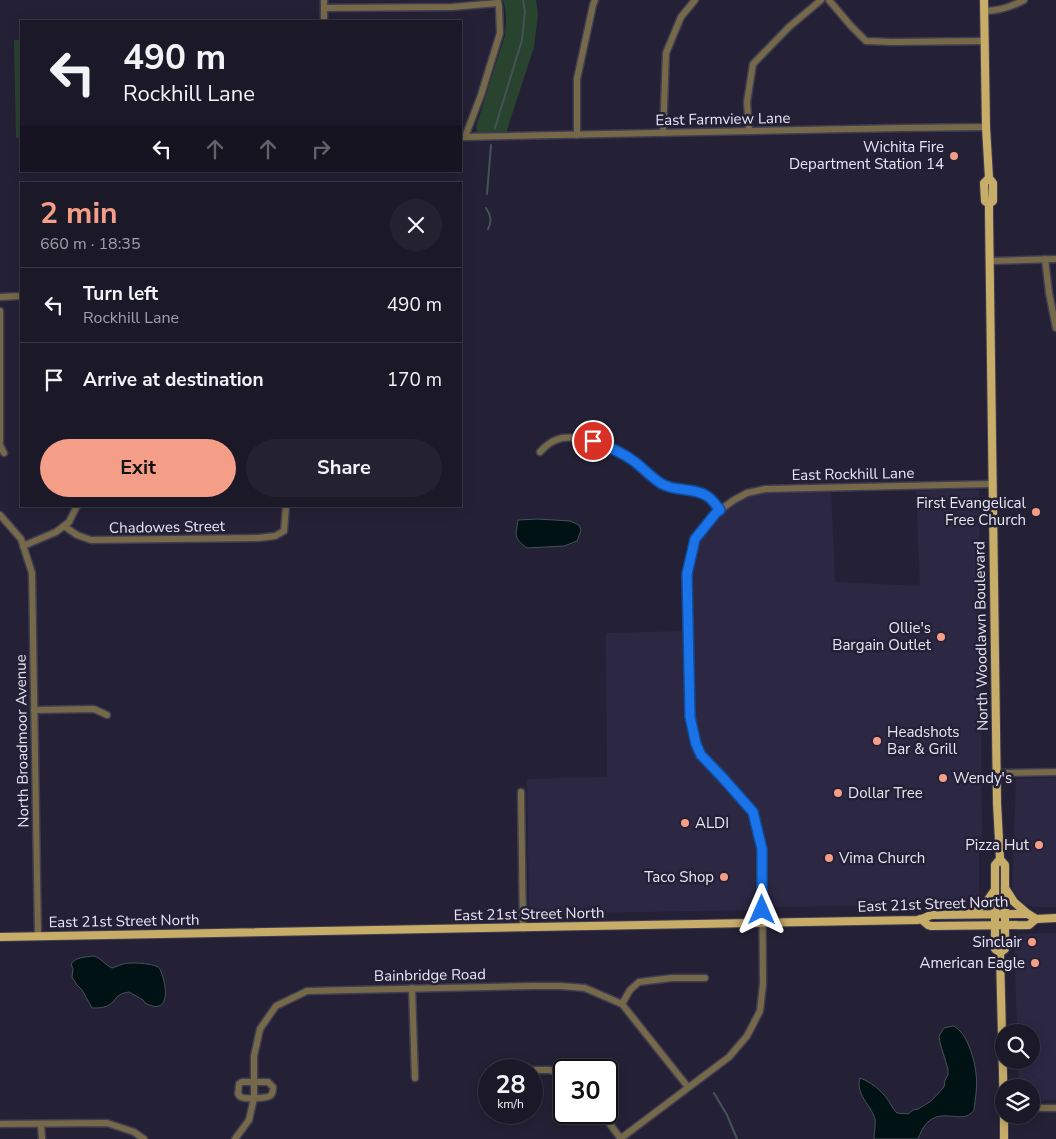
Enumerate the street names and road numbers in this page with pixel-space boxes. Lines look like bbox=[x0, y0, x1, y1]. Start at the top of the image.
street label: East Farmview Lane bbox=[655, 108, 791, 130]
street label: East Rockhill Lane bbox=[791, 463, 915, 485]
street label: Chadowes Street bbox=[109, 516, 226, 538]
street label: North Woodlawn Boulevard bbox=[969, 541, 993, 731]
street label: North Broadmoor Avenue bbox=[10, 654, 34, 828]
street label: East 21st Street North bbox=[857, 891, 1009, 917]
street label: East 21st Street North bbox=[453, 903, 605, 925]
street label: East 21st Street North bbox=[48, 910, 200, 932]
street label: Bainbridge Road bbox=[374, 964, 486, 986]

